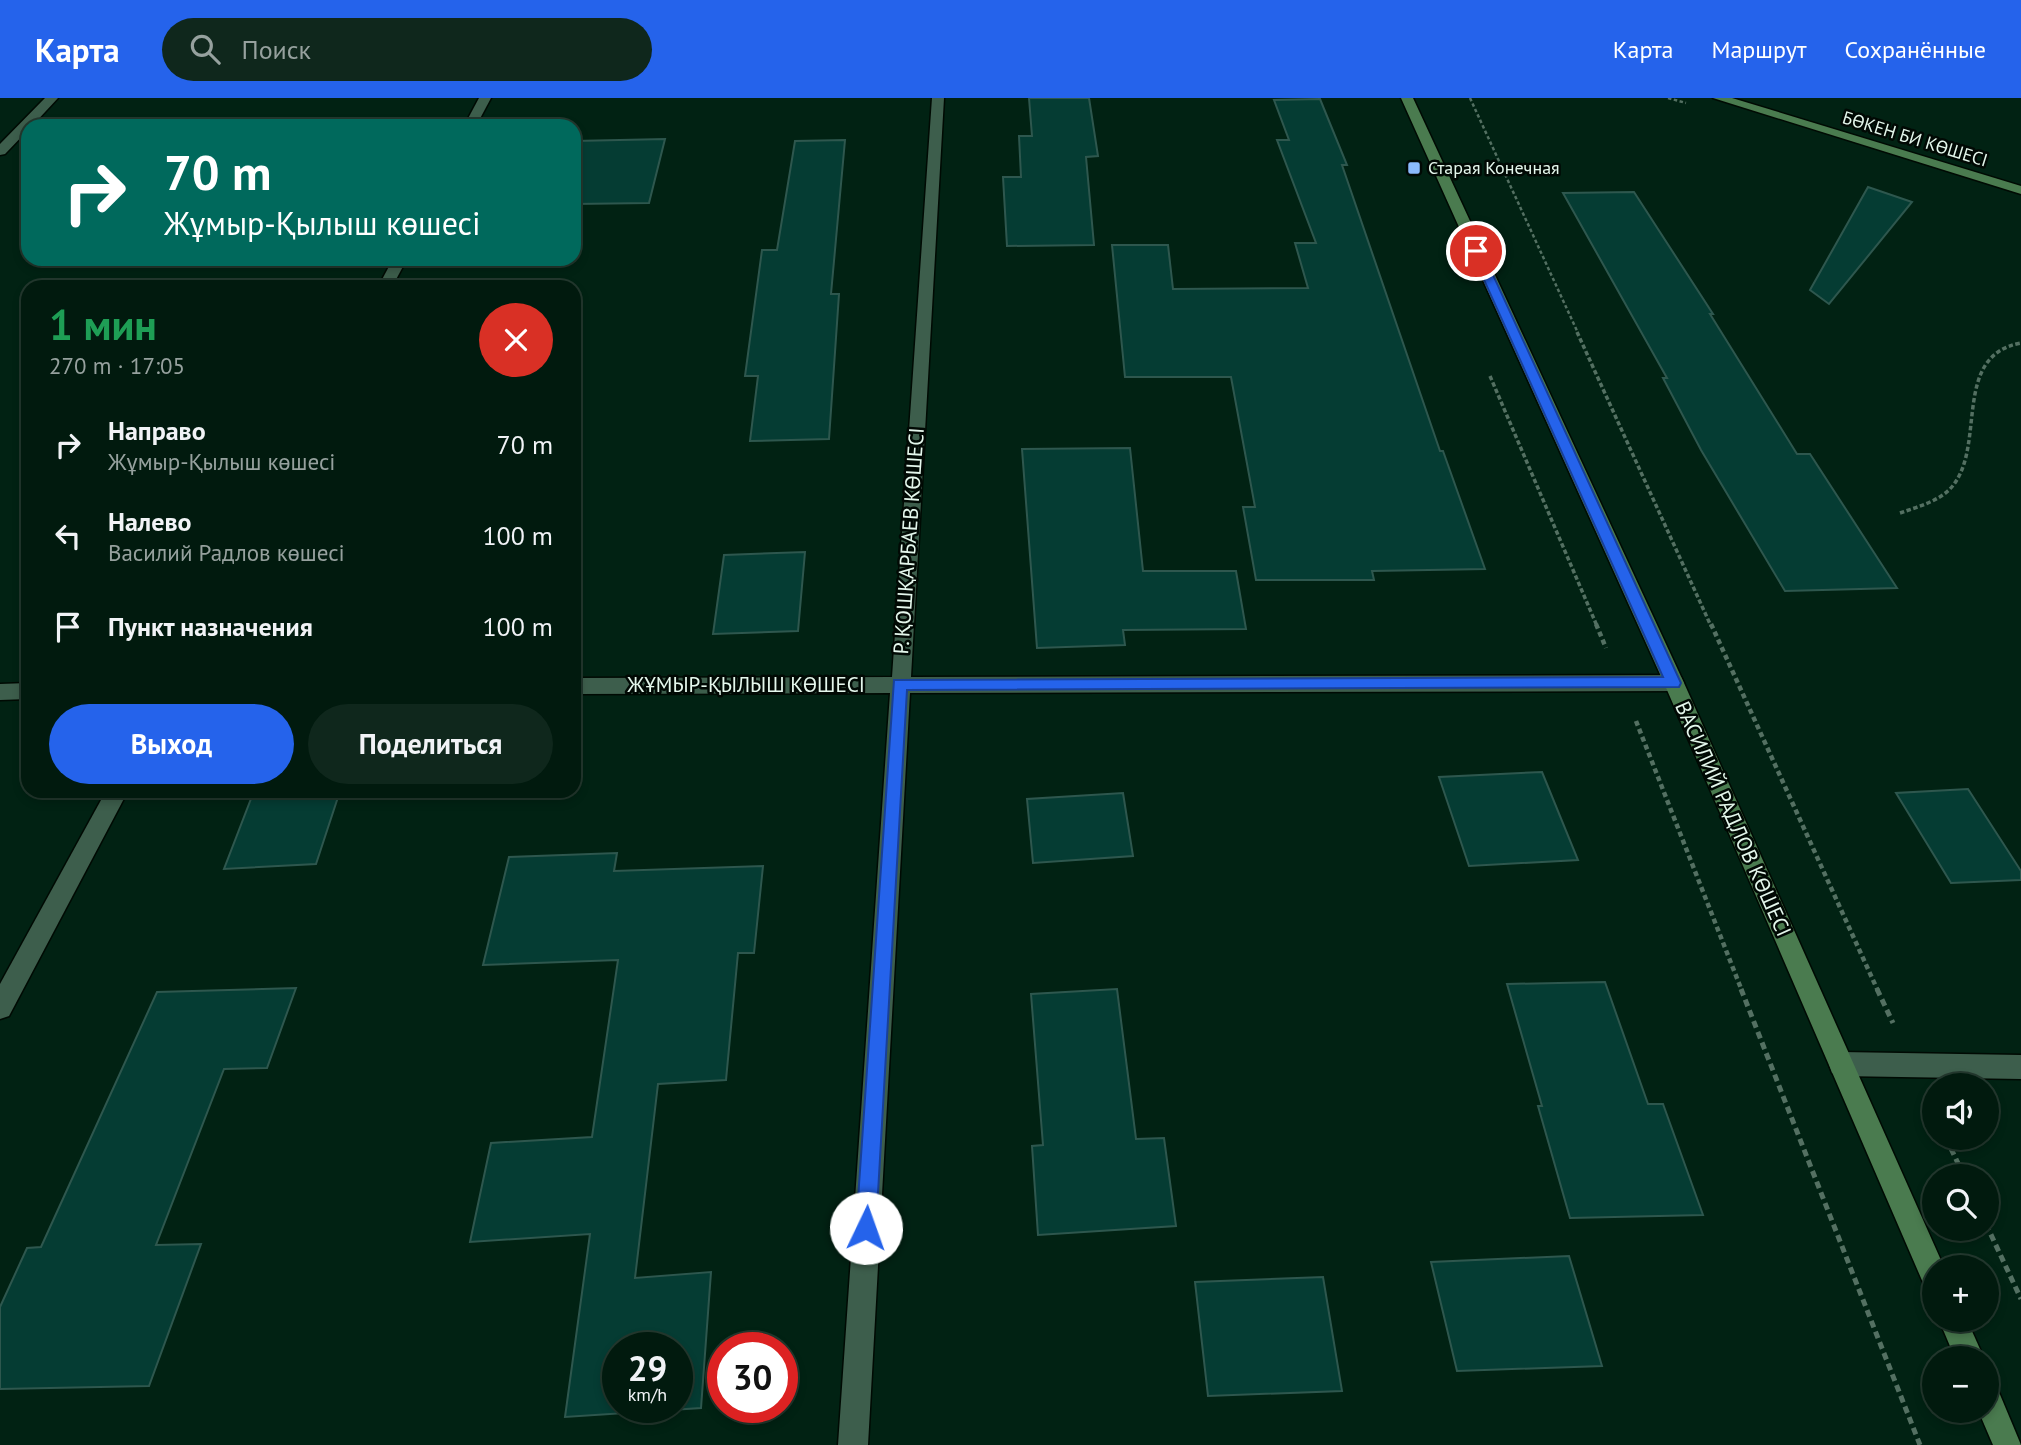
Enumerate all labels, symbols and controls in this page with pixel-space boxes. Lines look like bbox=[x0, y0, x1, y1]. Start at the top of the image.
search box bbox=[162, 18, 652, 81]
text: Карта bbox=[35, 28, 120, 71]
icon: search bbox=[186, 30, 224, 68]
text: Поиск bbox=[242, 33, 311, 66]
text: Карта bbox=[1613, 34, 1673, 65]
text: Маршрут bbox=[1711, 34, 1806, 65]
text: Сохранённые bbox=[1844, 34, 1986, 65]
street label: БӨКЕН БИ КӨШЕСІ bbox=[1840, 106, 1991, 172]
text: 70 m bbox=[164, 140, 271, 204]
icon: right bbox=[49, 147, 140, 238]
place label: Старая Конечная bbox=[1428, 156, 1560, 179]
marker: Старая Конечная bbox=[1406, 160, 1422, 176]
text: Жұмыр-Қылыш көшесі bbox=[164, 202, 481, 244]
pin bbox=[1446, 221, 1506, 281]
icon: arrive bbox=[1457, 232, 1495, 270]
text: 1 мин bbox=[49, 297, 157, 352]
button: close bbox=[479, 303, 553, 377]
text: 270 m · 17:05 bbox=[49, 351, 185, 380]
text: Направо bbox=[108, 414, 206, 447]
icon: right bbox=[49, 426, 87, 464]
street label: Р. ҚОШҚАРБАЕВ КӨШЕСІ bbox=[887, 427, 930, 655]
text: 70 m bbox=[497, 428, 553, 461]
text: Жұмыр-Қылыш көшесі bbox=[108, 447, 336, 476]
text: Налево bbox=[108, 505, 192, 538]
icon: left bbox=[49, 517, 87, 555]
text: 100 m bbox=[482, 519, 553, 552]
text: Василий Радлов көшесі bbox=[108, 538, 345, 567]
icon: arrive bbox=[49, 608, 87, 646]
text: Пункт назначения bbox=[108, 610, 313, 643]
text: 100 m bbox=[482, 610, 553, 643]
street label: ЖҰМЫР-ҚЫЛЫШ КӨШЕСІ bbox=[626, 671, 865, 698]
street label: ВАСИЛИЙ РАДЛОВ КӨШЕСІ bbox=[1669, 697, 1798, 941]
button: Выход bbox=[49, 704, 294, 784]
button: Поделиться bbox=[308, 704, 553, 784]
map controls bbox=[1922, 1073, 1999, 1423]
button: sound bbox=[1922, 1073, 1999, 1150]
button: search bbox=[1922, 1164, 1999, 1241]
position arrow bbox=[829, 1191, 903, 1265]
button: + bbox=[1922, 1255, 1999, 1332]
speed limit sign: 30 bbox=[707, 1332, 798, 1423]
text: 29 bbox=[628, 1345, 667, 1391]
button: − bbox=[1922, 1346, 1999, 1423]
text: km/h bbox=[628, 1383, 667, 1406]

